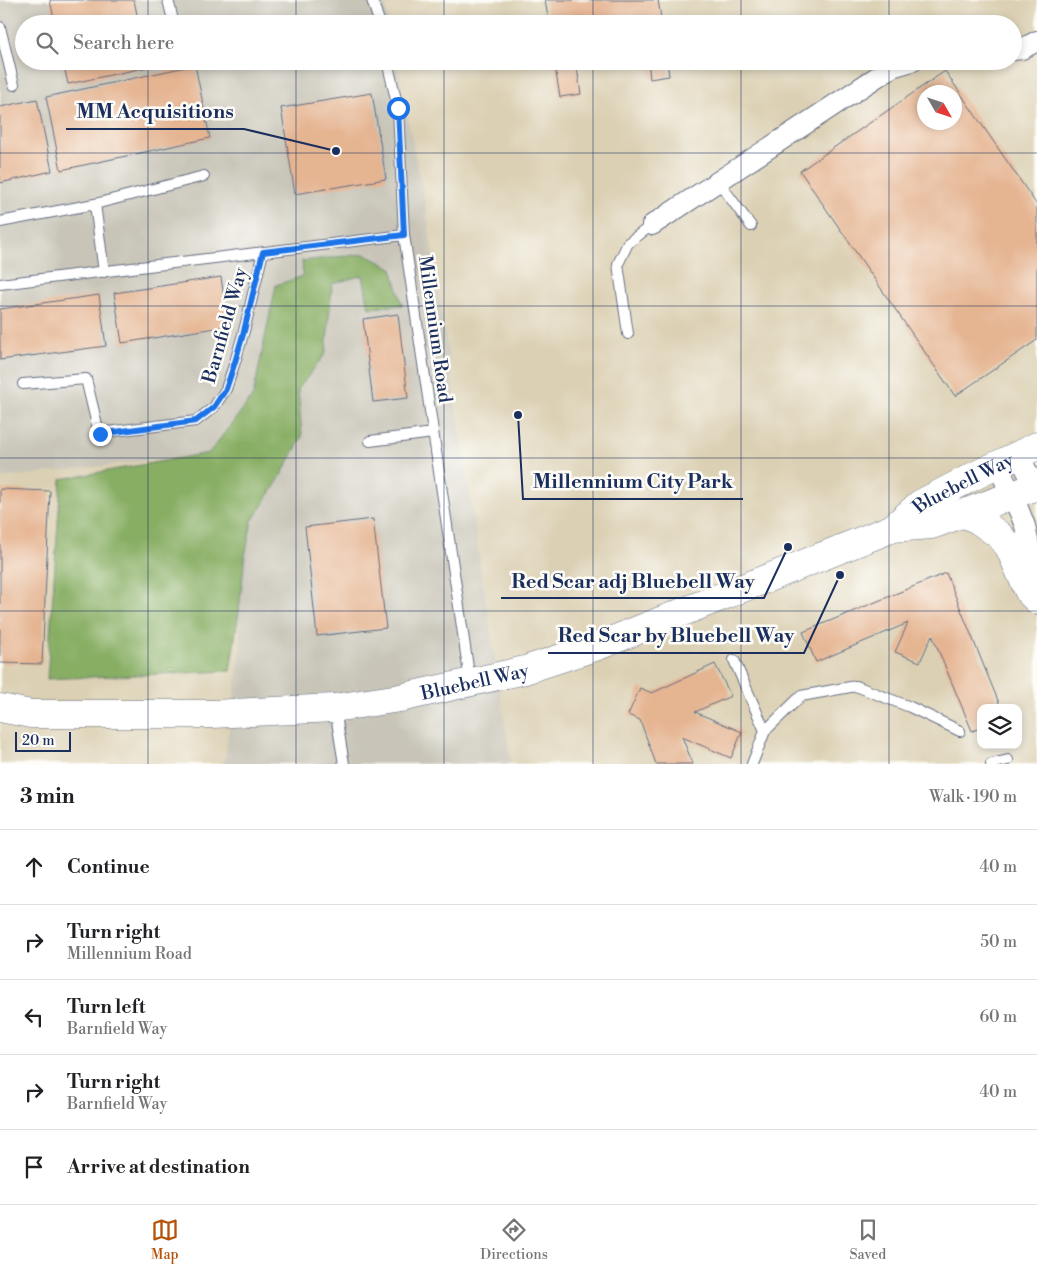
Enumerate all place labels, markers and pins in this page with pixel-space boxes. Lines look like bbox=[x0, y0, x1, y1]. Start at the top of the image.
callout: MM Acquisitions bbox=[66, 94, 244, 129]
callout: Millennium City Park bbox=[523, 464, 743, 499]
callout: Red Scar adj Bluebell Way bbox=[501, 563, 764, 598]
callout: Red Scar by Bluebell Way bbox=[548, 618, 804, 653]

